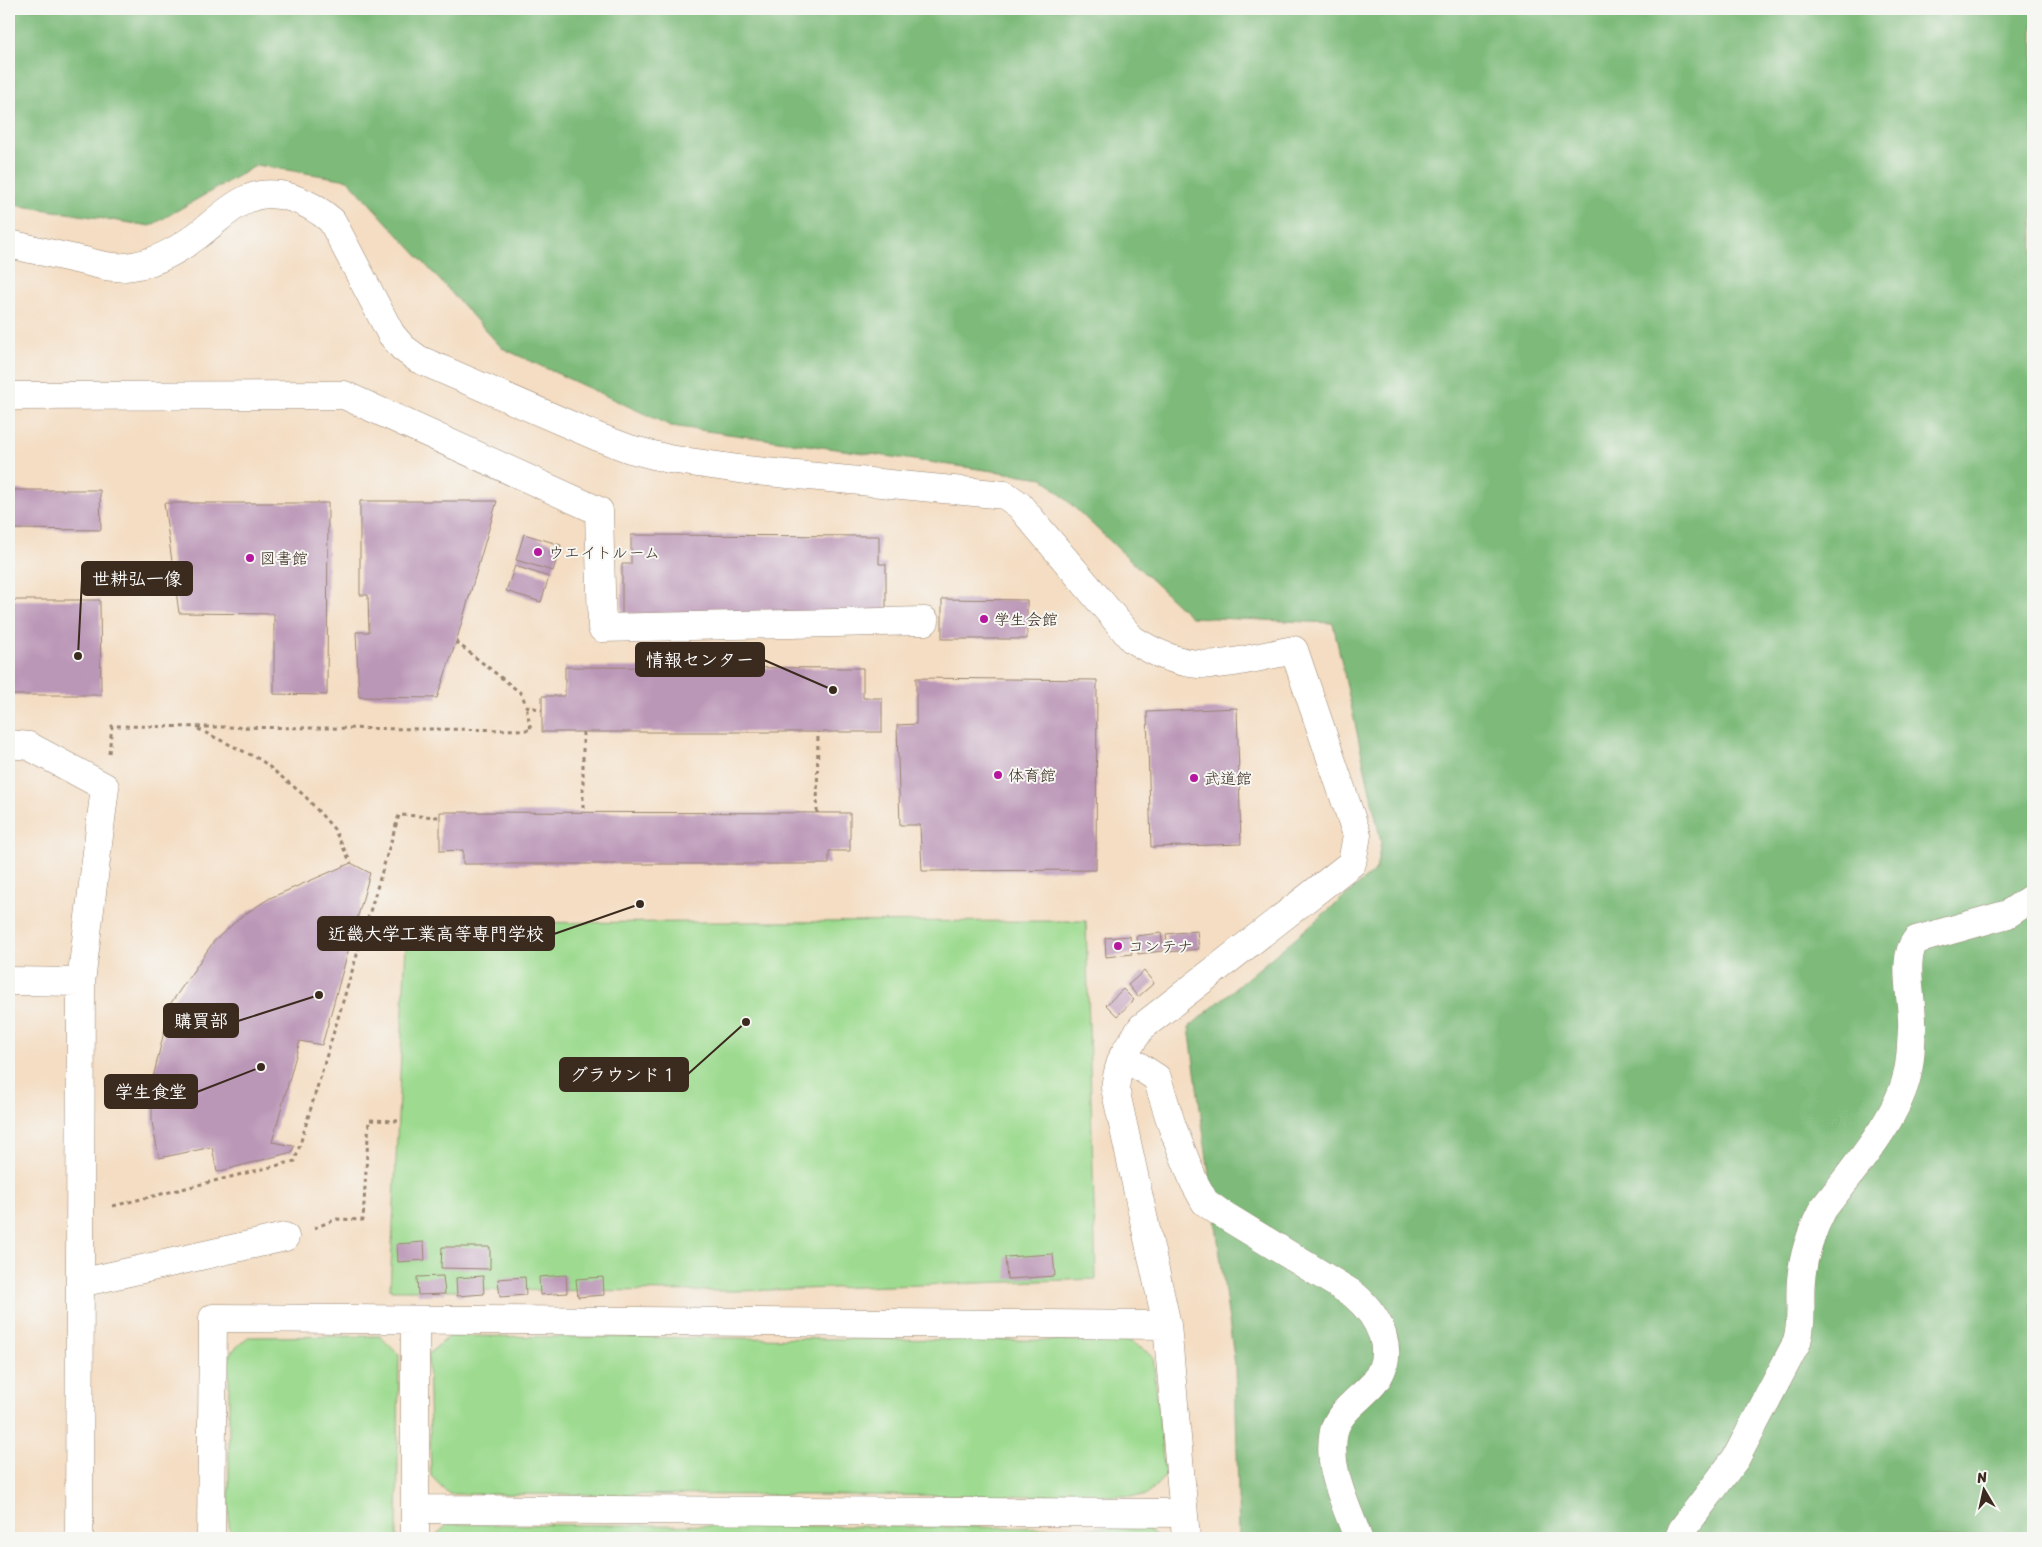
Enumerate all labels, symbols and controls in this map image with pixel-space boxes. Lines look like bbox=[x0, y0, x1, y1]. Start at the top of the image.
place label: ウエイトルーム bbox=[548, 538, 660, 567]
place label: 図書館 bbox=[260, 544, 308, 573]
marker: ウエイトルーム bbox=[532, 546, 544, 558]
marker: 図書館 bbox=[244, 552, 256, 564]
callout: 世耕弘一像 bbox=[82, 562, 192, 595]
text: 世耕弘一像 bbox=[92, 563, 182, 595]
place label: 学生会館 bbox=[994, 605, 1058, 634]
marker: 学生会館 bbox=[978, 613, 990, 625]
callout: 情報センター bbox=[636, 643, 764, 676]
text: 情報センター bbox=[646, 644, 754, 676]
place label: 体育館 bbox=[1008, 761, 1056, 790]
place label: 武道館 bbox=[1204, 764, 1252, 793]
marker: 体育館 bbox=[992, 769, 1004, 781]
marker: 武道館 bbox=[1188, 772, 1200, 784]
callout: 近畿大学工業高等専門学校 bbox=[318, 917, 554, 950]
text: 近畿大学工業高等専門学校 bbox=[328, 918, 544, 950]
place label: コンテナ bbox=[1128, 932, 1193, 961]
marker: コンテナ bbox=[1112, 940, 1124, 952]
callout: 購買部 bbox=[164, 1004, 238, 1037]
text: 購買部 bbox=[174, 1005, 228, 1037]
callout: グラウンド１ bbox=[560, 1058, 688, 1091]
text: グラウンド１ bbox=[570, 1059, 678, 1091]
callout: 学生食堂 bbox=[105, 1075, 197, 1108]
text: 学生食堂 bbox=[115, 1076, 187, 1108]
north arrow bbox=[1960, 1464, 2010, 1514]
text: N bbox=[1974, 1465, 1989, 1491]

